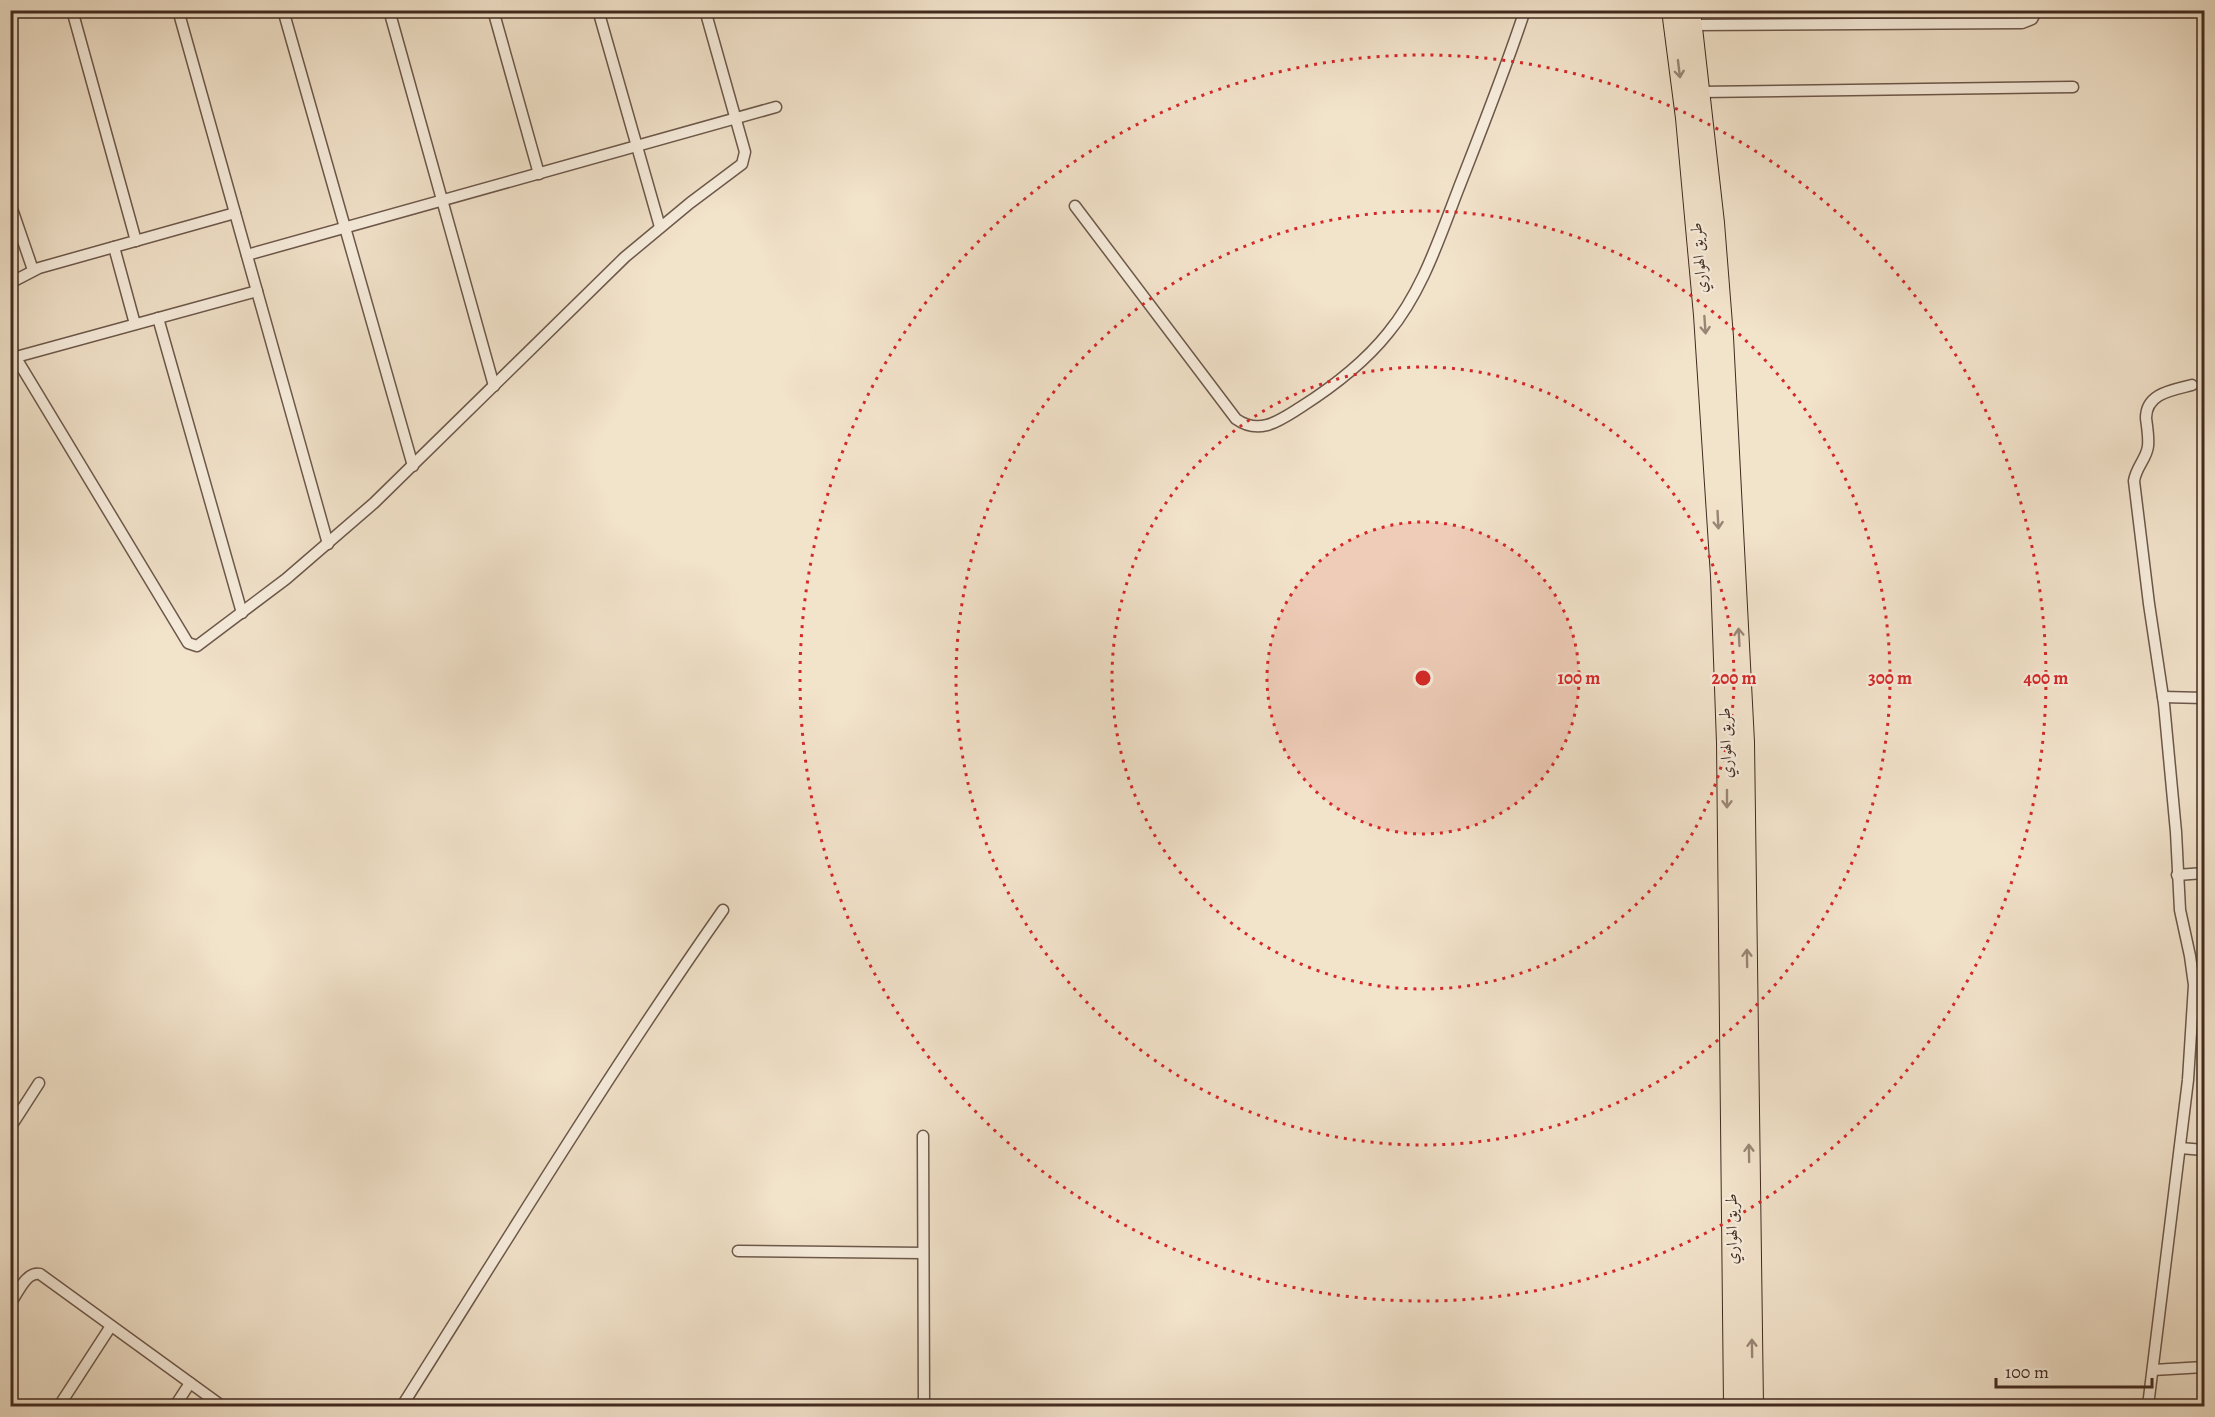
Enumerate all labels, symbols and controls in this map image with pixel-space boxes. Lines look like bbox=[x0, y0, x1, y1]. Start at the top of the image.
one-way arrow bbox=[1674, 58, 1685, 78]
street label: طريق الهواري bbox=[1685, 222, 1714, 294]
one-way arrow bbox=[1700, 315, 1711, 335]
one-way arrow bbox=[1713, 509, 1724, 529]
one-way arrow bbox=[1733, 628, 1744, 648]
text: 100 m bbox=[1558, 666, 1600, 690]
text: 200 m bbox=[1711, 666, 1757, 690]
text: 300 m bbox=[1868, 666, 1912, 690]
text: 400 m bbox=[2024, 666, 2068, 690]
centre of rings bbox=[1413, 668, 1433, 688]
street label: طريق الهواري bbox=[1714, 707, 1739, 779]
one-way arrow bbox=[1721, 788, 1733, 808]
one-way arrow bbox=[1741, 949, 1753, 969]
one-way arrow bbox=[1743, 1144, 1755, 1164]
street label: طريق الهواري bbox=[1720, 1193, 1745, 1265]
one-way arrow bbox=[1746, 1339, 1758, 1359]
scale bar bbox=[1996, 1351, 2152, 1389]
text: 100 m bbox=[2005, 1360, 2049, 1384]

